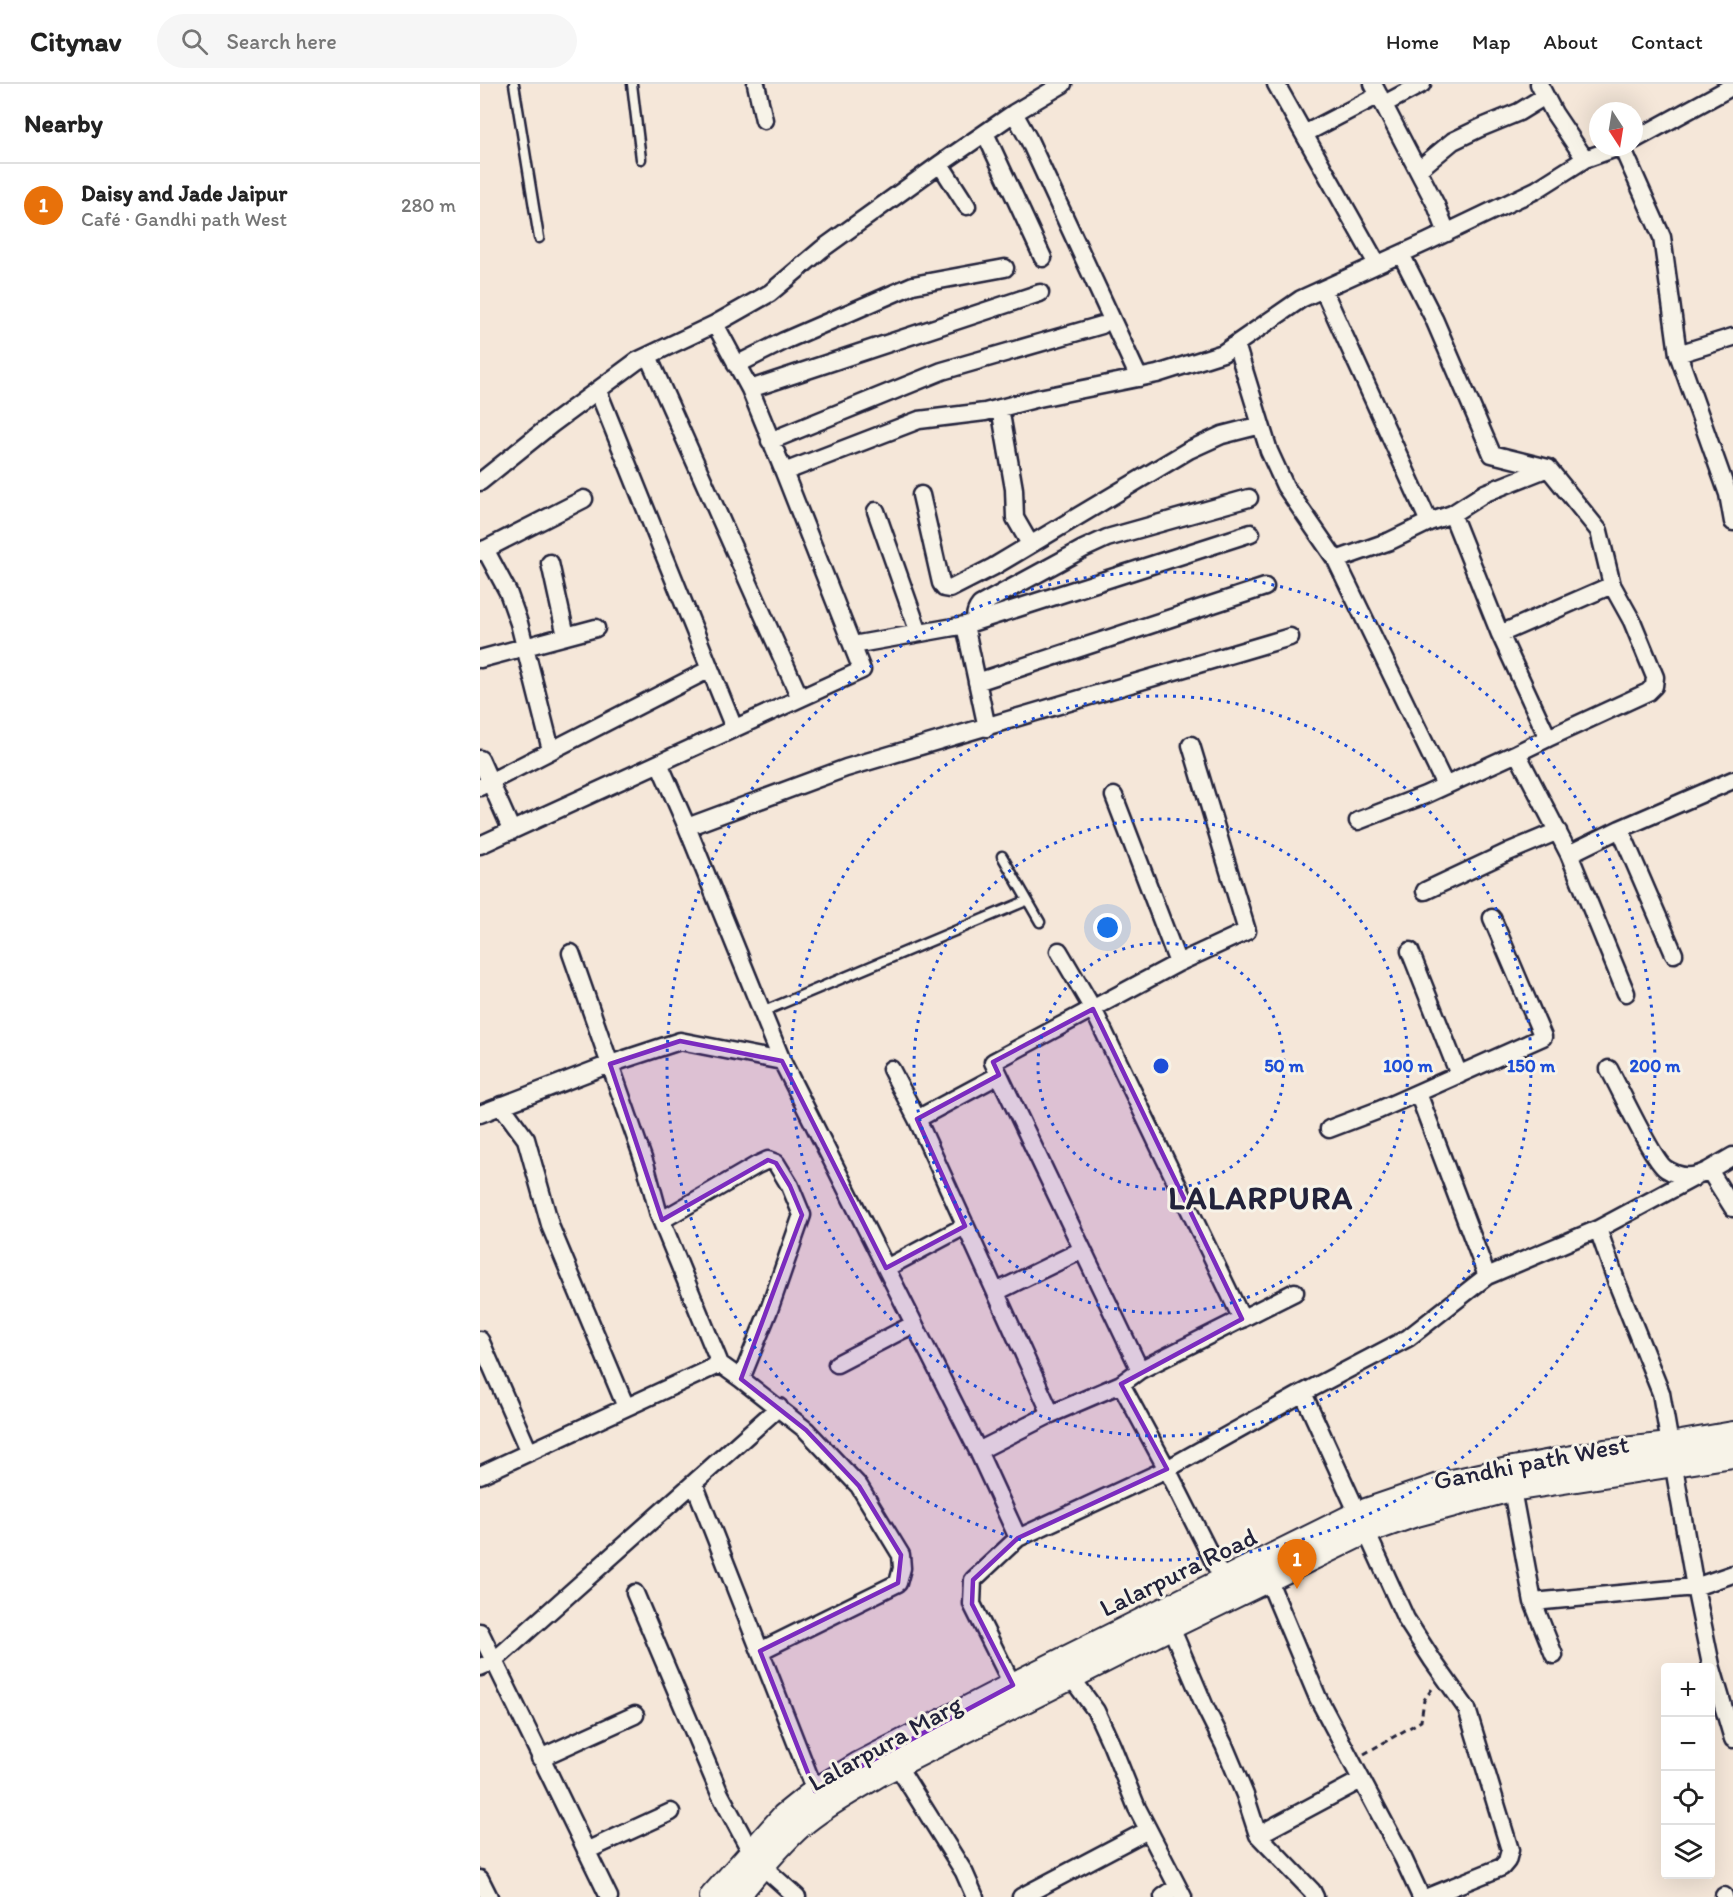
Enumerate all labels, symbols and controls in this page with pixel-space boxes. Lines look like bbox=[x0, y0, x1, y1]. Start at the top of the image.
search box bbox=[157, 14, 577, 68]
text: Citynav bbox=[30, 24, 121, 58]
icon: search bbox=[178, 25, 211, 58]
text: Search here bbox=[226, 28, 337, 55]
text: Home bbox=[1386, 29, 1439, 54]
text: Map bbox=[1472, 29, 1511, 54]
text: About bbox=[1544, 29, 1598, 54]
text: Contact bbox=[1631, 29, 1703, 54]
north arrow bbox=[1589, 102, 1643, 156]
text: Nearby bbox=[24, 107, 103, 139]
text: Daisy and Jade Jaipur bbox=[81, 180, 287, 207]
text: 1 bbox=[39, 193, 48, 217]
text: 280 m bbox=[401, 193, 456, 217]
text: Café · Gandhi path West bbox=[81, 207, 287, 231]
your location bbox=[1093, 913, 1122, 942]
text: 50 m bbox=[1264, 1055, 1305, 1077]
text: 100 m bbox=[1383, 1055, 1434, 1077]
text: 150 m bbox=[1507, 1055, 1556, 1077]
text: 200 m bbox=[1630, 1055, 1681, 1077]
centre of rings bbox=[1151, 1056, 1171, 1076]
district label: LALARPURA bbox=[1168, 1179, 1354, 1217]
street label: Gandhi path West bbox=[1431, 1427, 1632, 1497]
street label: Lalarpura Road bbox=[1094, 1520, 1262, 1624]
pin: 1 bbox=[1278, 1540, 1316, 1589]
map controls bbox=[1661, 1663, 1715, 1879]
button: + bbox=[1661, 1663, 1715, 1717]
street label: Lalarpura Marg bbox=[802, 1687, 968, 1798]
button: − bbox=[1661, 1717, 1715, 1771]
button: locate bbox=[1661, 1771, 1715, 1825]
button: layers bbox=[1661, 1825, 1715, 1879]

